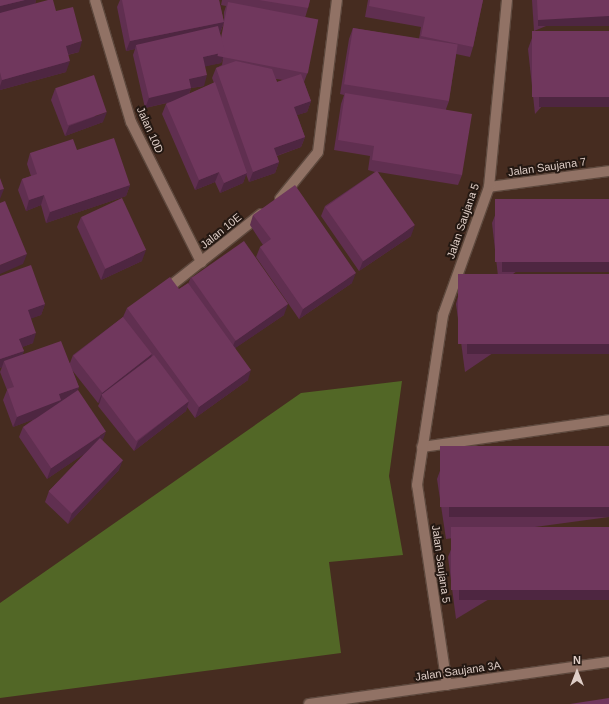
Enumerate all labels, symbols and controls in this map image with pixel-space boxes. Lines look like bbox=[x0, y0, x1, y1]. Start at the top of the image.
street label: Jalan 10D bbox=[134, 105, 166, 155]
street label: Jalan Saujana 7 bbox=[507, 155, 587, 179]
street label: Jalan Saujana 5 bbox=[444, 182, 482, 260]
street label: Jalan 10E bbox=[198, 210, 244, 252]
street label: Jalan Saujana 5 bbox=[429, 524, 453, 604]
north arrow bbox=[557, 652, 597, 692]
text: N bbox=[573, 654, 581, 666]
street label: Jalan Saujana 3A bbox=[414, 658, 502, 684]

